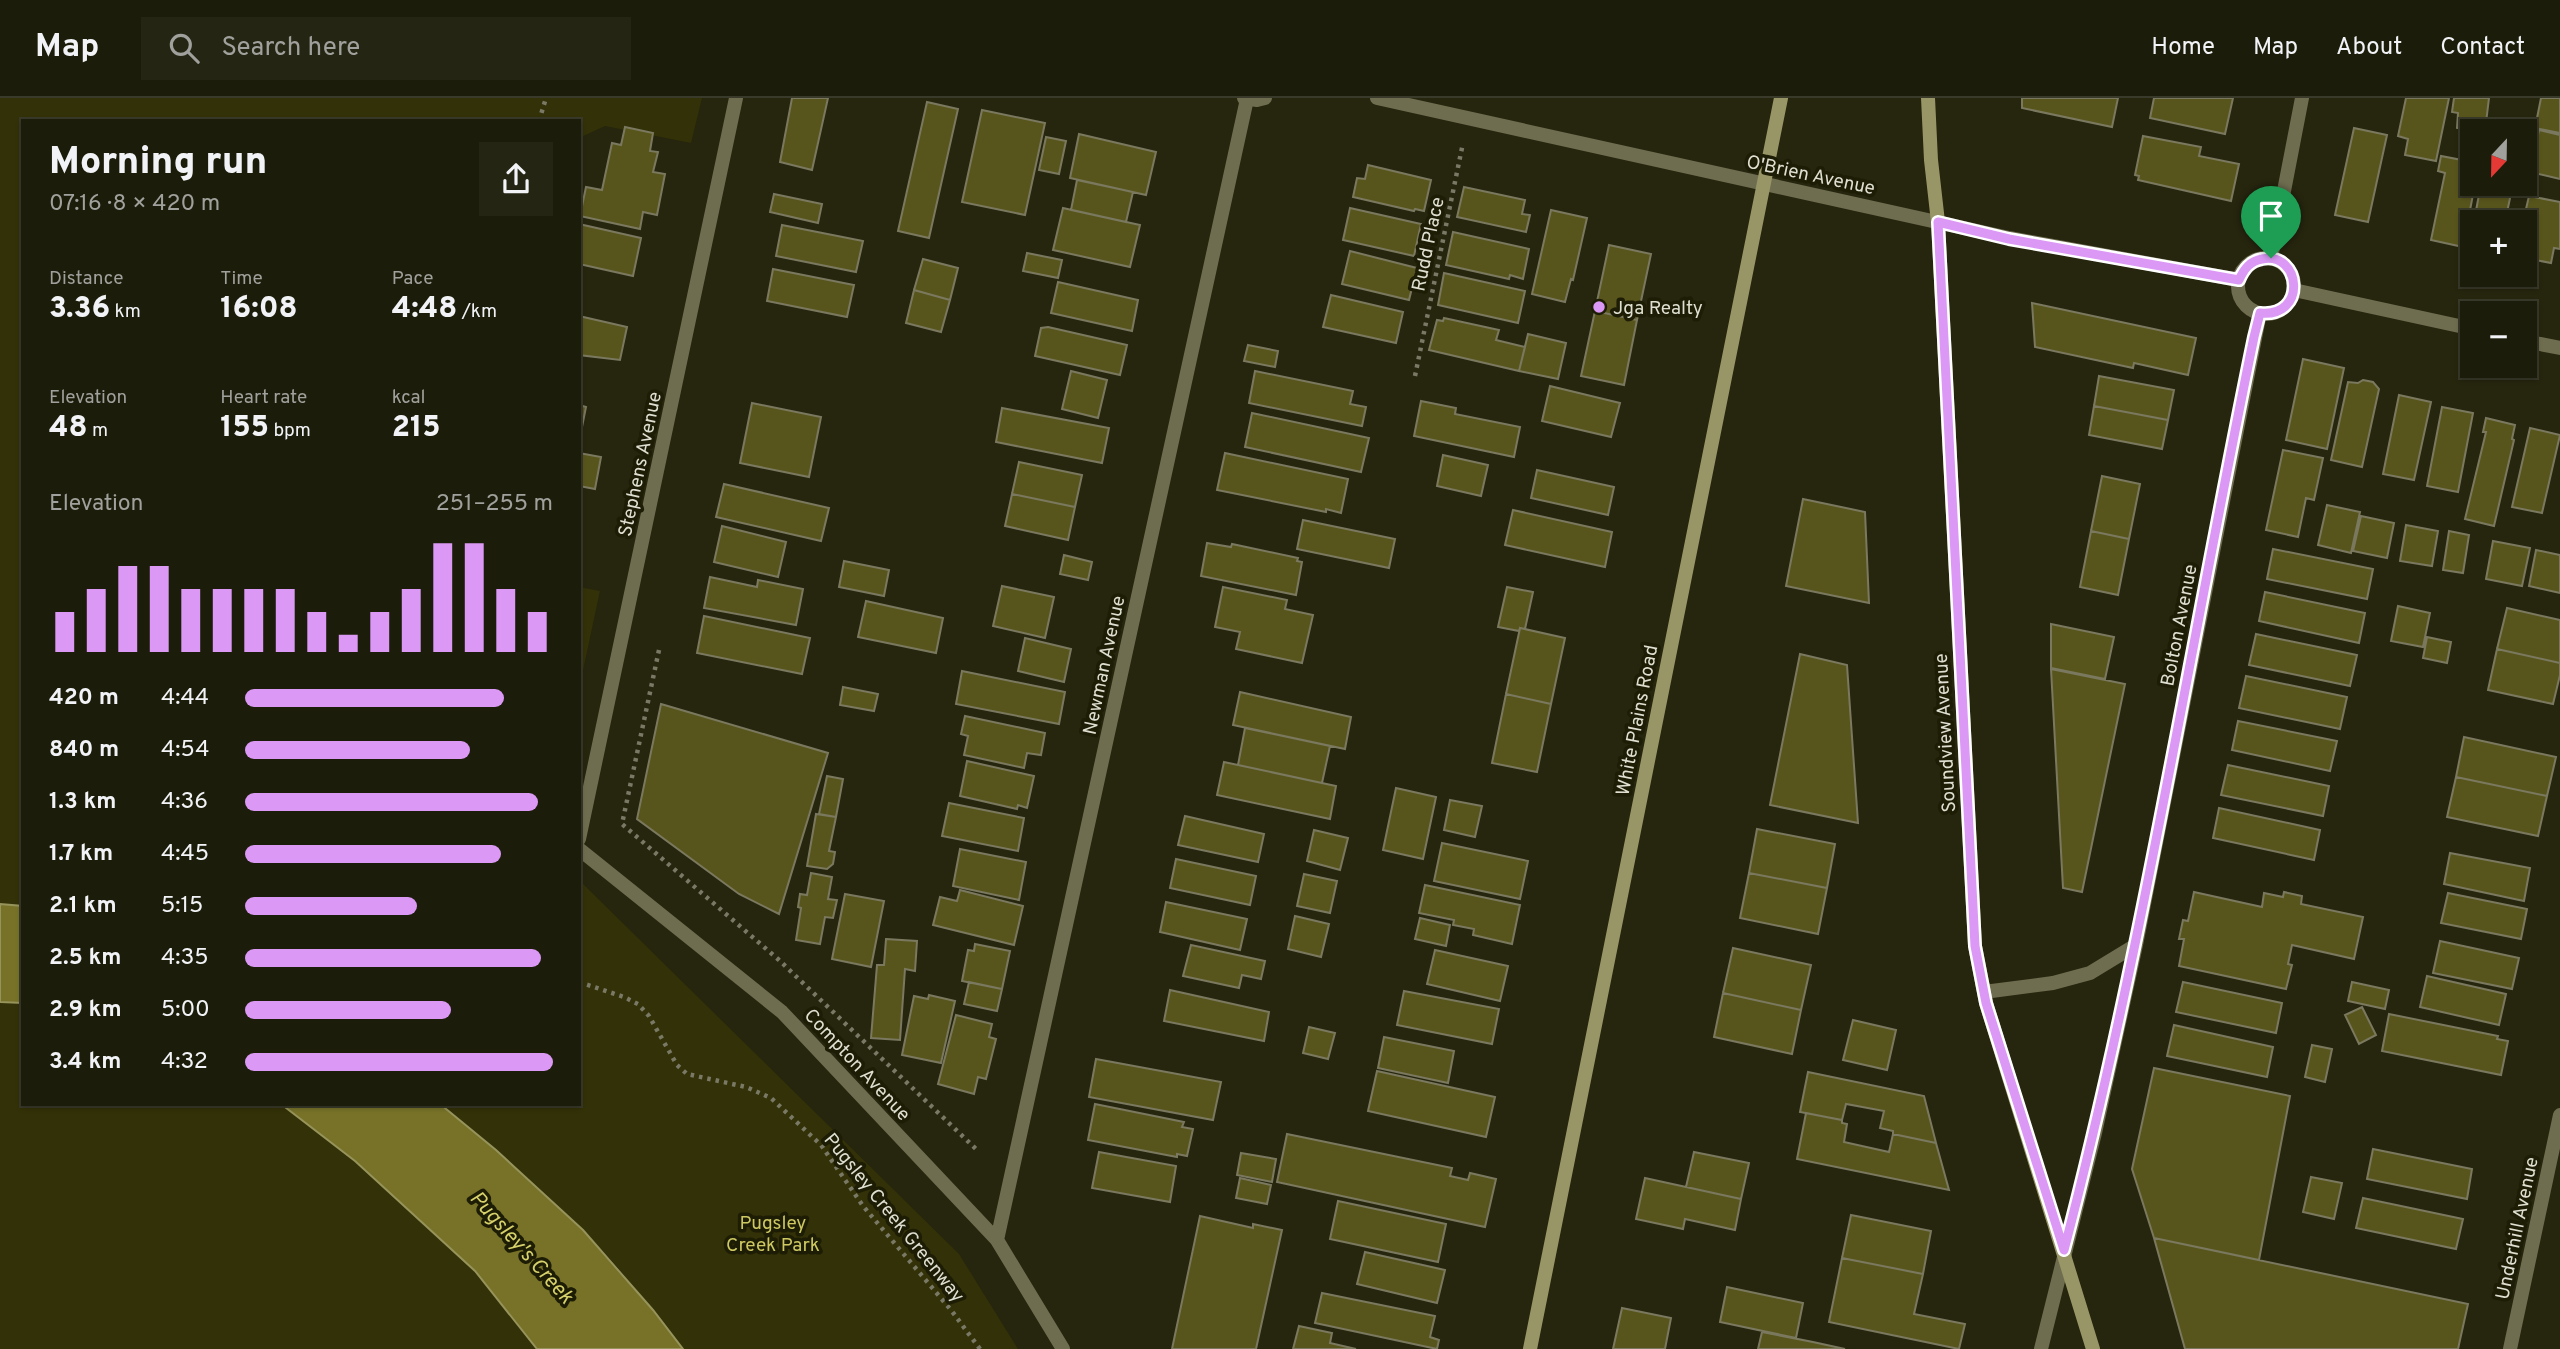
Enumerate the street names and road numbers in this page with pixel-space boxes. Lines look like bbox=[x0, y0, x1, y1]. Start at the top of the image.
street label: O'Brien Avenue bbox=[1744, 151, 1877, 201]
street label: Rudd Place bbox=[1407, 195, 1451, 294]
street label: Stephens Avenue bbox=[614, 390, 668, 539]
street label: Bolton Avenue bbox=[2156, 562, 2204, 688]
street label: Newman Avenue bbox=[1079, 594, 1131, 737]
street label: White Plains Road bbox=[1612, 643, 1664, 798]
street label: Soundview Avenue bbox=[1930, 653, 1962, 813]
street label: Compton Avenue bbox=[798, 1004, 915, 1127]
street label: Pugsley Creek Greenway bbox=[818, 1129, 969, 1308]
street label: Underhill Avenue bbox=[2491, 1155, 2545, 1302]

